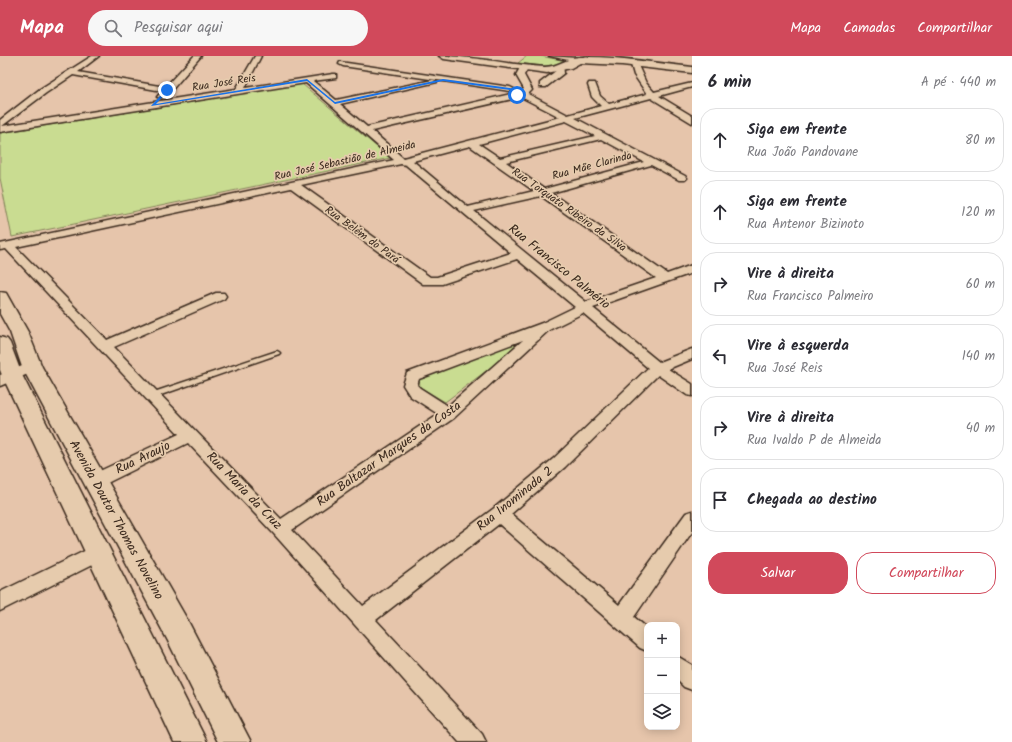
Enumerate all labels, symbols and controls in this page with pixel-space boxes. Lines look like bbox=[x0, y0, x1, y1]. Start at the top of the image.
search box bbox=[88, 10, 368, 46]
text: Mapa bbox=[20, 13, 64, 43]
text: Pesquisar aqui bbox=[134, 16, 222, 40]
icon: search bbox=[102, 17, 124, 39]
text: Mapa bbox=[790, 17, 821, 39]
text: Camadas bbox=[843, 17, 895, 39]
text: Compartilhar bbox=[917, 17, 992, 39]
street label: Rua José Reis bbox=[191, 69, 257, 97]
text: 6 min bbox=[708, 69, 752, 96]
text: A pé · 440 m bbox=[921, 72, 996, 93]
route end bbox=[158, 81, 176, 99]
route start bbox=[508, 86, 526, 104]
text: Siga em frente bbox=[747, 118, 847, 142]
icon: ahead bbox=[709, 129, 731, 151]
text: 80 m bbox=[965, 130, 995, 151]
street label: Rua José Sebastião de Almeida bbox=[273, 136, 417, 186]
text: Rua João Pandovane bbox=[747, 142, 858, 163]
street label: Rua Mãe Clarinda bbox=[550, 147, 634, 185]
street label: Rua Torquato Ribeiro da Silva bbox=[508, 163, 630, 257]
text: Siga em frente bbox=[747, 190, 847, 214]
icon: ahead bbox=[709, 201, 731, 223]
street label: Rua Belém do Pará bbox=[321, 202, 405, 269]
text: 120 m bbox=[961, 202, 995, 223]
text: Rua Antenor Bizinoto bbox=[747, 214, 864, 235]
street label: Rua Francisco Palmério bbox=[503, 219, 615, 315]
text: Vire à direita bbox=[747, 262, 834, 286]
icon: right bbox=[709, 273, 731, 295]
text: 60 m bbox=[966, 274, 995, 295]
text: Rua Francisco Palmeiro bbox=[747, 286, 873, 307]
text: Vire à esquerda bbox=[747, 334, 849, 358]
icon: left bbox=[709, 345, 731, 367]
text: 140 m bbox=[962, 346, 995, 367]
text: Rua José Reis bbox=[747, 358, 823, 379]
street label: Rua Baltazar Marques da Costa bbox=[312, 396, 466, 512]
text: Vire à direita bbox=[747, 406, 834, 430]
icon: right bbox=[709, 417, 731, 439]
text: 40 m bbox=[966, 418, 995, 439]
text: Rua Ivaldo P de Almeida bbox=[747, 430, 881, 451]
street label: Avenida Doutor Thomas Novelino bbox=[63, 436, 169, 604]
street label: Rua Araujo bbox=[112, 436, 174, 480]
street label: Rua Maria da Cruz bbox=[201, 447, 287, 535]
street label: Rua Inominada 2 bbox=[472, 461, 558, 537]
text: Chegada ao destino bbox=[747, 488, 877, 512]
icon: arrive bbox=[709, 489, 731, 511]
button: Salvar bbox=[708, 552, 848, 594]
button: Compartilhar bbox=[856, 552, 996, 594]
map controls bbox=[644, 622, 680, 730]
button: + bbox=[644, 622, 680, 658]
button: − bbox=[644, 658, 680, 694]
button: layers bbox=[644, 694, 680, 730]

